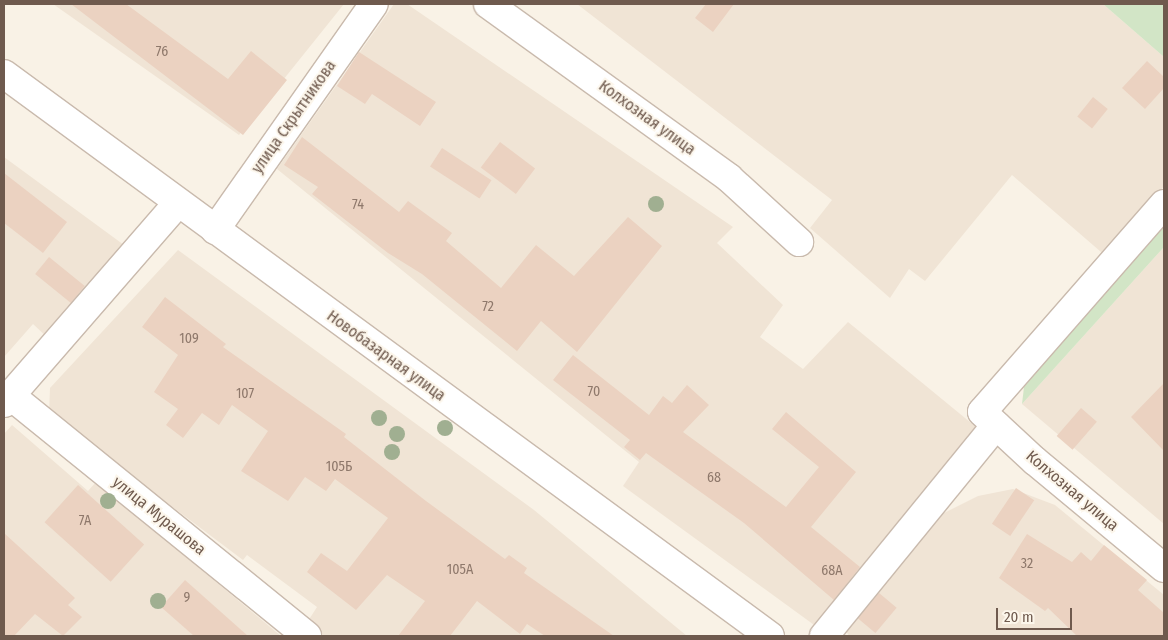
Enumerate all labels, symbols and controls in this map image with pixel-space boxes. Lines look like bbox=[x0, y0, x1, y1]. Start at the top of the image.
house number: 76 bbox=[156, 44, 168, 60]
street label: улица Скрытникова bbox=[248, 57, 340, 177]
street label: Колхозная улица bbox=[595, 76, 699, 160]
house number: 74 bbox=[352, 197, 364, 213]
house number: 72 bbox=[482, 299, 494, 315]
street label: Новобазарная улица bbox=[323, 307, 449, 405]
house number: 109 bbox=[179, 331, 199, 347]
house number: 70 bbox=[588, 384, 600, 400]
house number: 107 bbox=[236, 386, 254, 402]
street label: Колхозная улица bbox=[1022, 447, 1122, 535]
house number: 105Б bbox=[326, 459, 352, 475]
house number: 68 bbox=[707, 470, 721, 486]
street label: улица Мурашова bbox=[109, 473, 209, 559]
house number: 7А bbox=[79, 513, 91, 529]
house number: 32 bbox=[1021, 556, 1033, 572]
house number: 105А bbox=[447, 562, 473, 578]
house number: 68А bbox=[821, 563, 843, 579]
house number: 9 bbox=[184, 590, 190, 606]
scale bar bbox=[998, 598, 1074, 630]
text: 20 m bbox=[1004, 608, 1034, 626]

